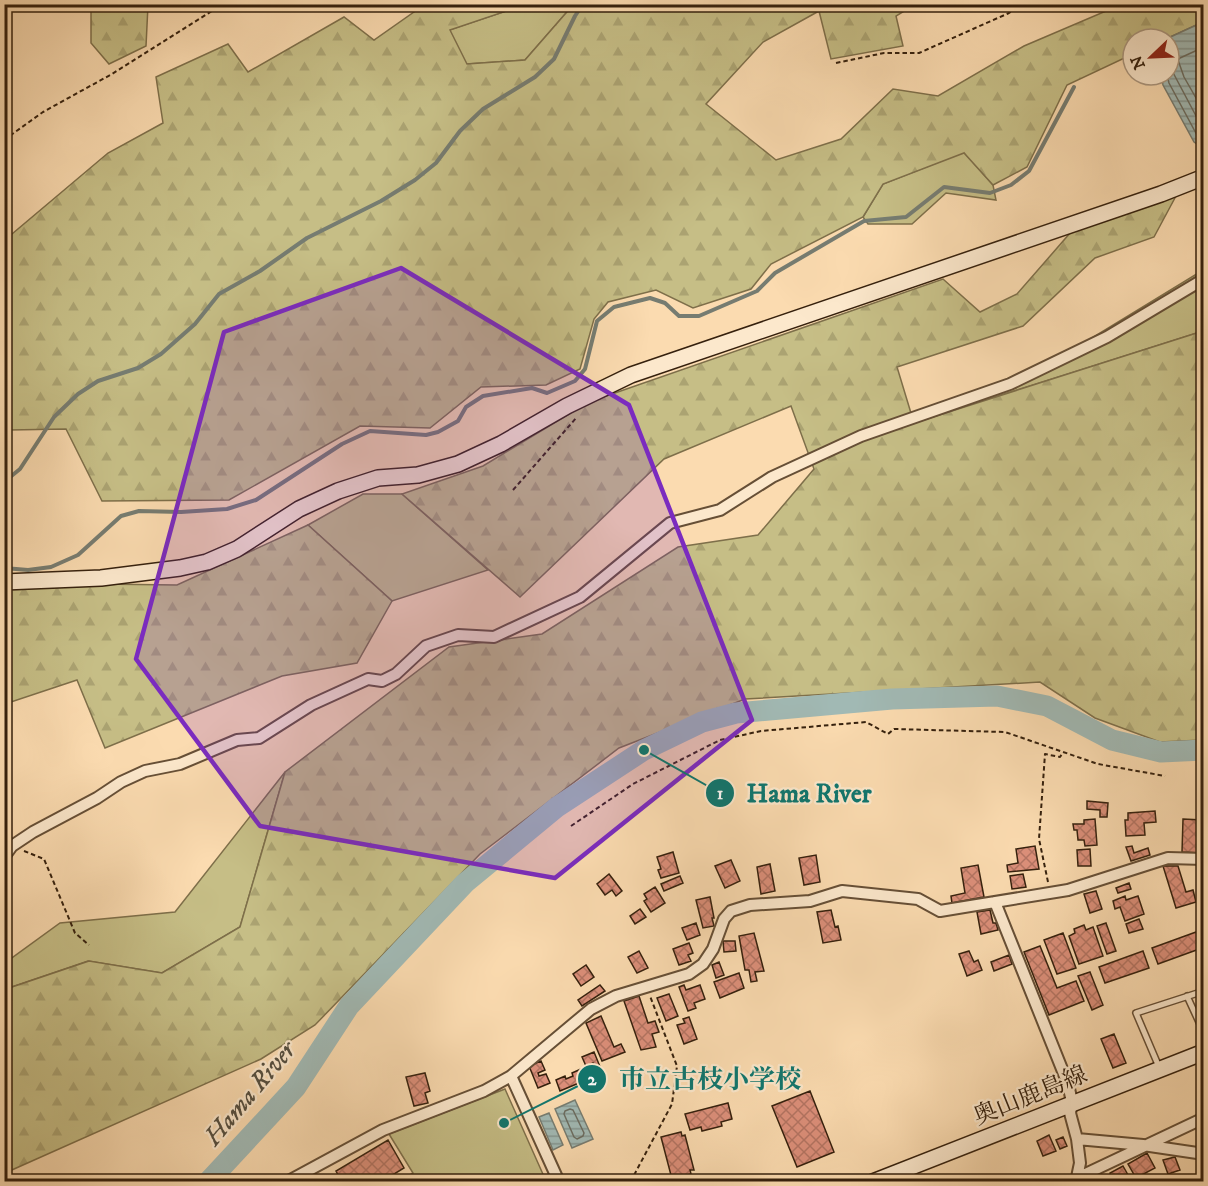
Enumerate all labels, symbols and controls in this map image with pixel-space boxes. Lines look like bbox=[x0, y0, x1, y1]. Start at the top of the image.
north arrow bbox=[1121, 27, 1181, 87]
text: N bbox=[1126, 53, 1150, 72]
callout: Hama River bbox=[705, 771, 884, 815]
text: Hama River bbox=[747, 778, 872, 811]
text: 1 bbox=[717, 783, 724, 805]
water label: Hama River bbox=[196, 1034, 305, 1154]
callout: 市立古枝小学校 bbox=[577, 1057, 813, 1101]
street label: 奥山鹿島線 bbox=[969, 1060, 1092, 1132]
text: 市立古枝小学校 bbox=[619, 1064, 801, 1097]
text: 2 bbox=[588, 1069, 598, 1091]

